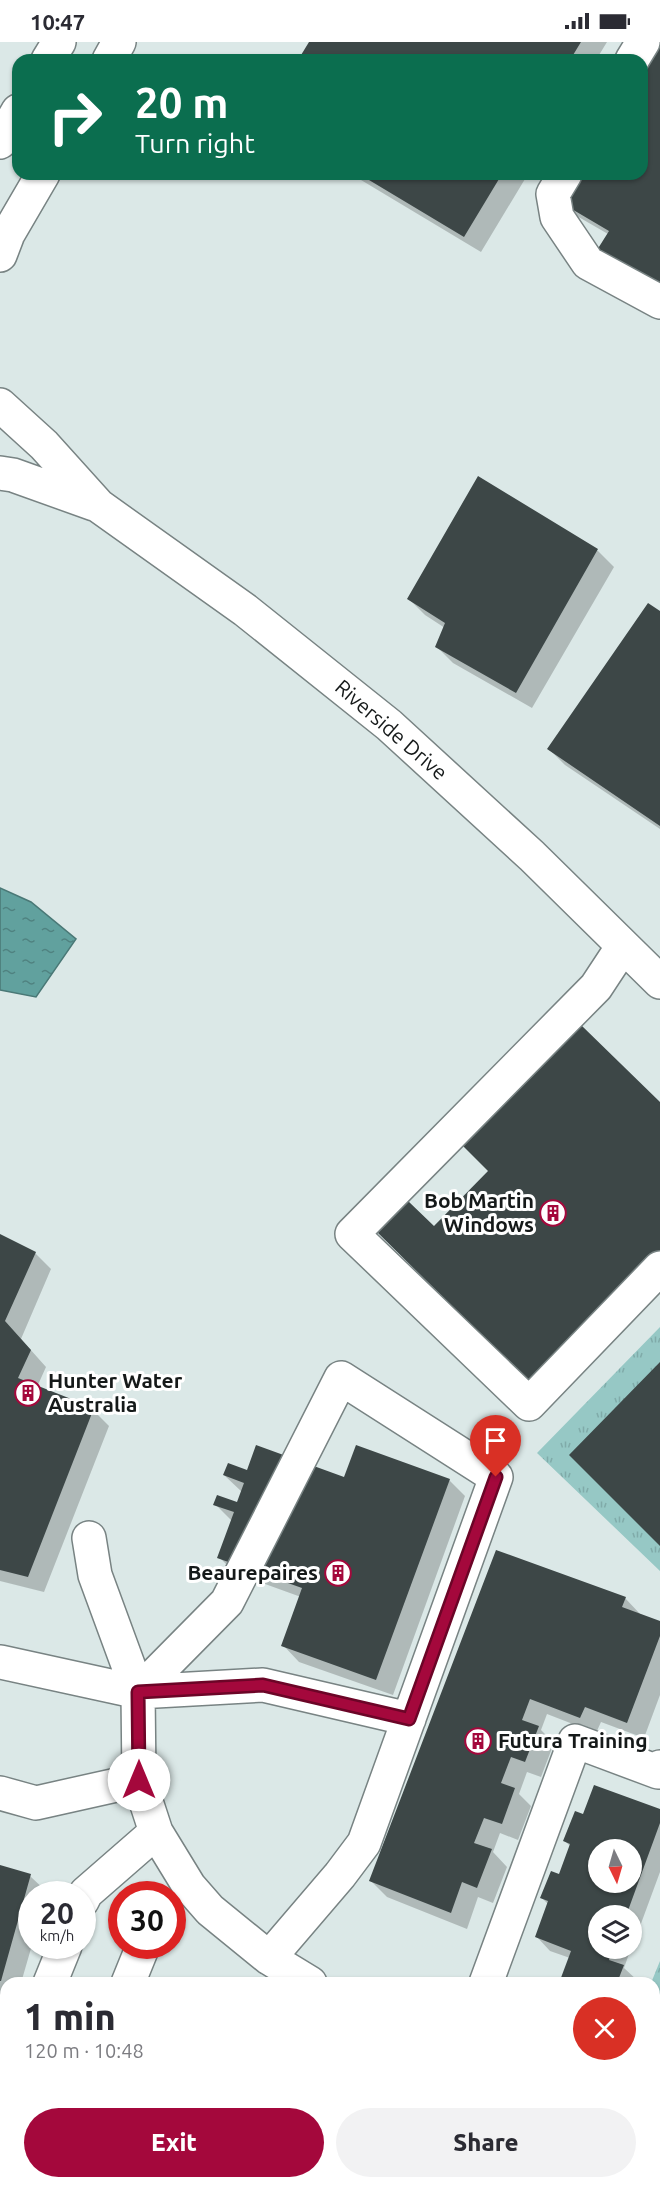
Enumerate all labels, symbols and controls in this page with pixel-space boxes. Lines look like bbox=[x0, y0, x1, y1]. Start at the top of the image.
text: 10:47 bbox=[30, 9, 85, 34]
icon: right bbox=[36, 78, 114, 156]
text: 20 m bbox=[135, 79, 229, 126]
text: Turn right bbox=[135, 128, 255, 158]
street label: Riverside Drive bbox=[331, 674, 453, 784]
place label: Bob Martin Windows bbox=[424, 1188, 534, 1236]
building icon: Bob Martin Windows bbox=[538, 1198, 568, 1228]
place label: Hunter Water Australia bbox=[48, 1368, 183, 1416]
building icon: Hunter Water Australia bbox=[13, 1378, 43, 1408]
pin bbox=[470, 1415, 521, 1477]
icon: arrive bbox=[479, 1424, 512, 1457]
building icon: Beaurepaires bbox=[323, 1558, 353, 1588]
place label: Beaurepaires bbox=[187, 1560, 318, 1584]
building icon: Futura Training bbox=[463, 1726, 493, 1756]
place label: Futura Training bbox=[498, 1728, 648, 1752]
position arrow bbox=[107, 1748, 171, 1812]
north arrow bbox=[588, 1839, 642, 1893]
map controls bbox=[588, 1839, 642, 1959]
speed limit sign: 30 bbox=[108, 1881, 186, 1959]
text: 20 bbox=[40, 1896, 74, 1930]
button: layers bbox=[588, 1905, 642, 1959]
text: km/h bbox=[40, 1927, 74, 1944]
text: 1 min bbox=[24, 1996, 116, 2037]
button: close bbox=[573, 1997, 636, 2060]
text: 120 m · 10:48 bbox=[24, 2039, 144, 2062]
button: Exit bbox=[24, 2108, 324, 2177]
button: Share bbox=[336, 2108, 636, 2177]

